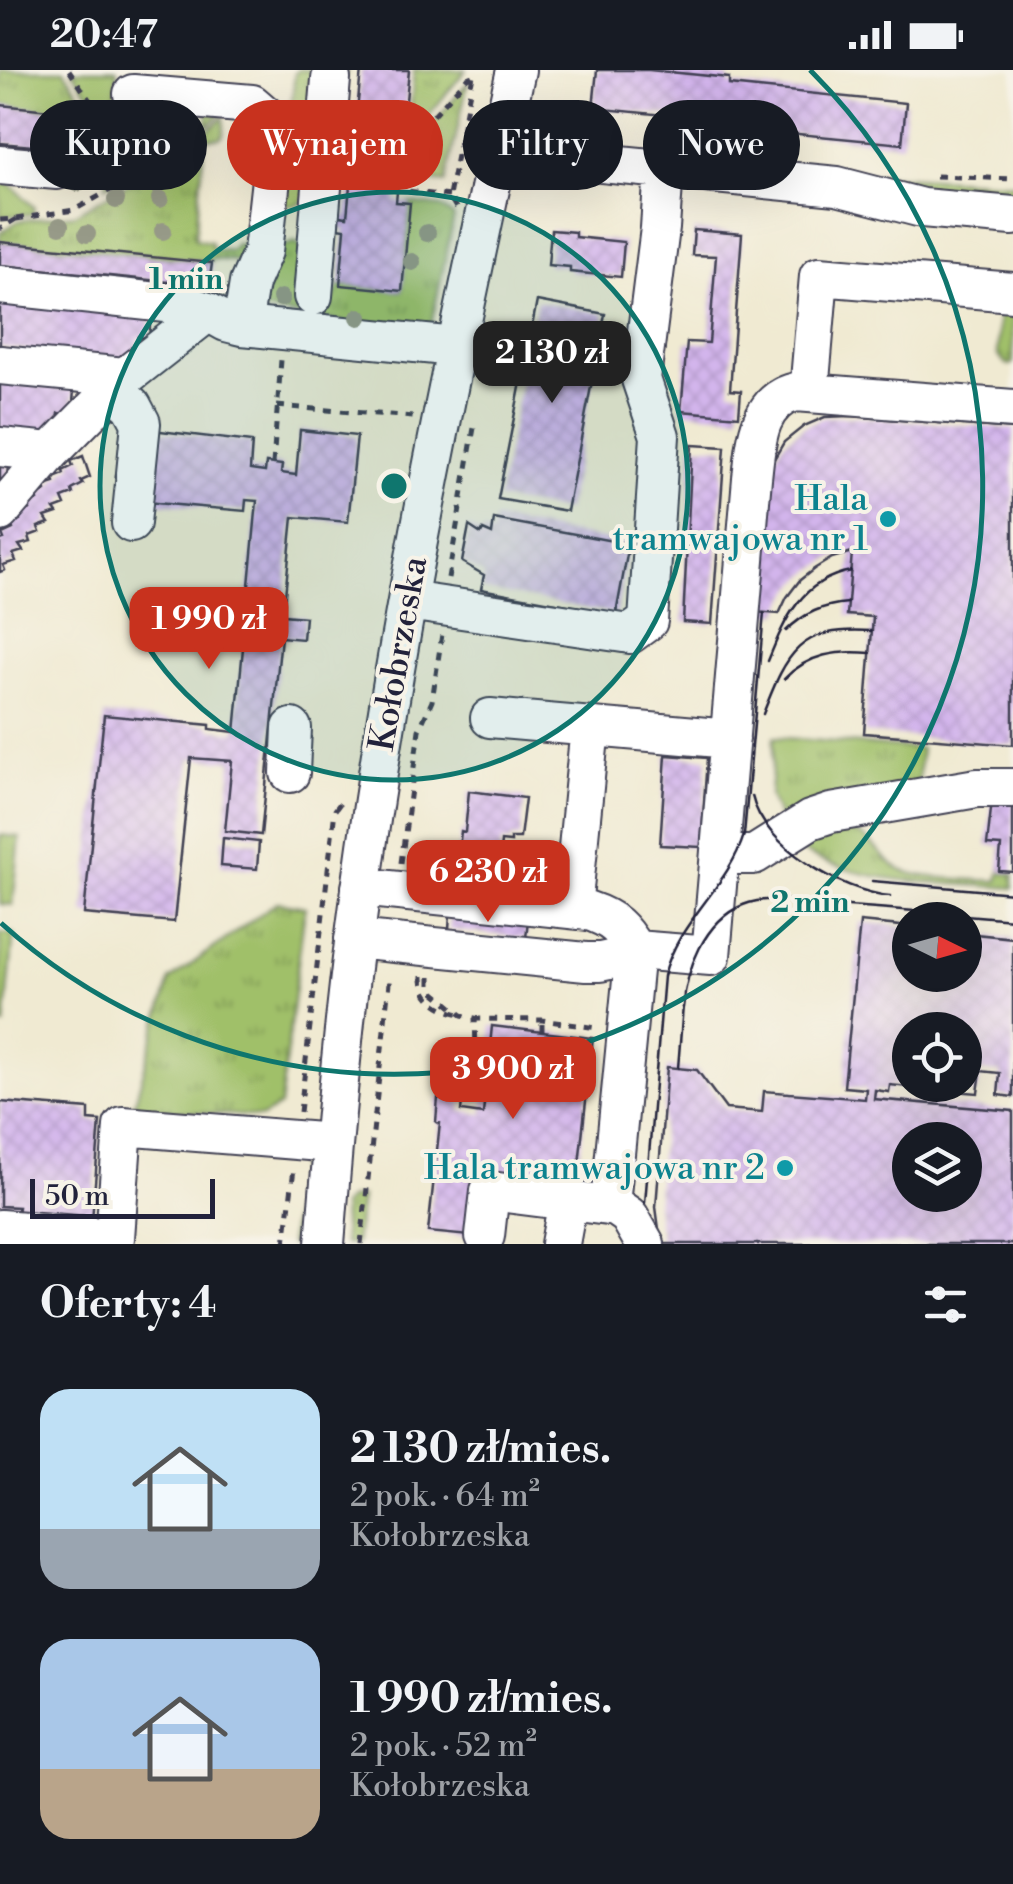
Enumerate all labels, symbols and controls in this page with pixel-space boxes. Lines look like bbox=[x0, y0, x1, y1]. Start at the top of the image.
text: 20:47 bbox=[50, 12, 158, 59]
chip: Kupno bbox=[30, 100, 207, 190]
chip: Wynajem bbox=[227, 100, 443, 190]
chip: Filtry bbox=[463, 100, 623, 190]
chip: Nowe bbox=[643, 100, 800, 190]
text: 1 min bbox=[149, 261, 224, 299]
pin: 2 130 zł bbox=[449, 321, 655, 406]
text: 2 130 zł bbox=[495, 333, 609, 373]
centre of rings bbox=[376, 468, 412, 504]
place label: Hala tramwajowa nr 1 bbox=[613, 478, 868, 561]
marker: Hala tramwajowa nr 1 bbox=[877, 508, 899, 530]
street label: Kołobrzeska bbox=[361, 553, 437, 755]
pin: 1 990 zł bbox=[106, 587, 312, 672]
text: 1 990 zł bbox=[152, 599, 266, 639]
pin: 6 230 zł bbox=[385, 840, 591, 925]
text: 6 230 zł bbox=[429, 852, 547, 892]
text: 2 min bbox=[771, 884, 850, 922]
north arrow bbox=[892, 902, 982, 992]
map controls bbox=[892, 902, 982, 1212]
button: locate bbox=[892, 1012, 982, 1102]
pin: 3 900 zł bbox=[410, 1037, 616, 1122]
text: 3 900 zł bbox=[452, 1049, 574, 1089]
button: layers bbox=[892, 1122, 982, 1212]
place label: Hala tramwajowa nr 2 bbox=[424, 1147, 765, 1190]
marker: Hala tramwajowa nr 2 bbox=[774, 1157, 796, 1179]
scale bar bbox=[30, 1174, 215, 1218]
text: 50 m bbox=[45, 1179, 109, 1214]
icon: filters bbox=[918, 1277, 973, 1332]
text: Oferty: 4 bbox=[40, 1278, 217, 1331]
text: 2 130 zł/mies. bbox=[350, 1423, 611, 1476]
icon: home bbox=[120, 1429, 240, 1549]
text: 2 pok. · 64 m² bbox=[350, 1476, 540, 1516]
text: Kołobrzeska bbox=[350, 1516, 530, 1556]
text: 1 990 zł/mies. bbox=[350, 1673, 613, 1726]
icon: home bbox=[120, 1679, 240, 1799]
text: 2 pok. · 52 m² bbox=[350, 1726, 537, 1766]
text: Kołobrzeska bbox=[350, 1766, 530, 1806]

